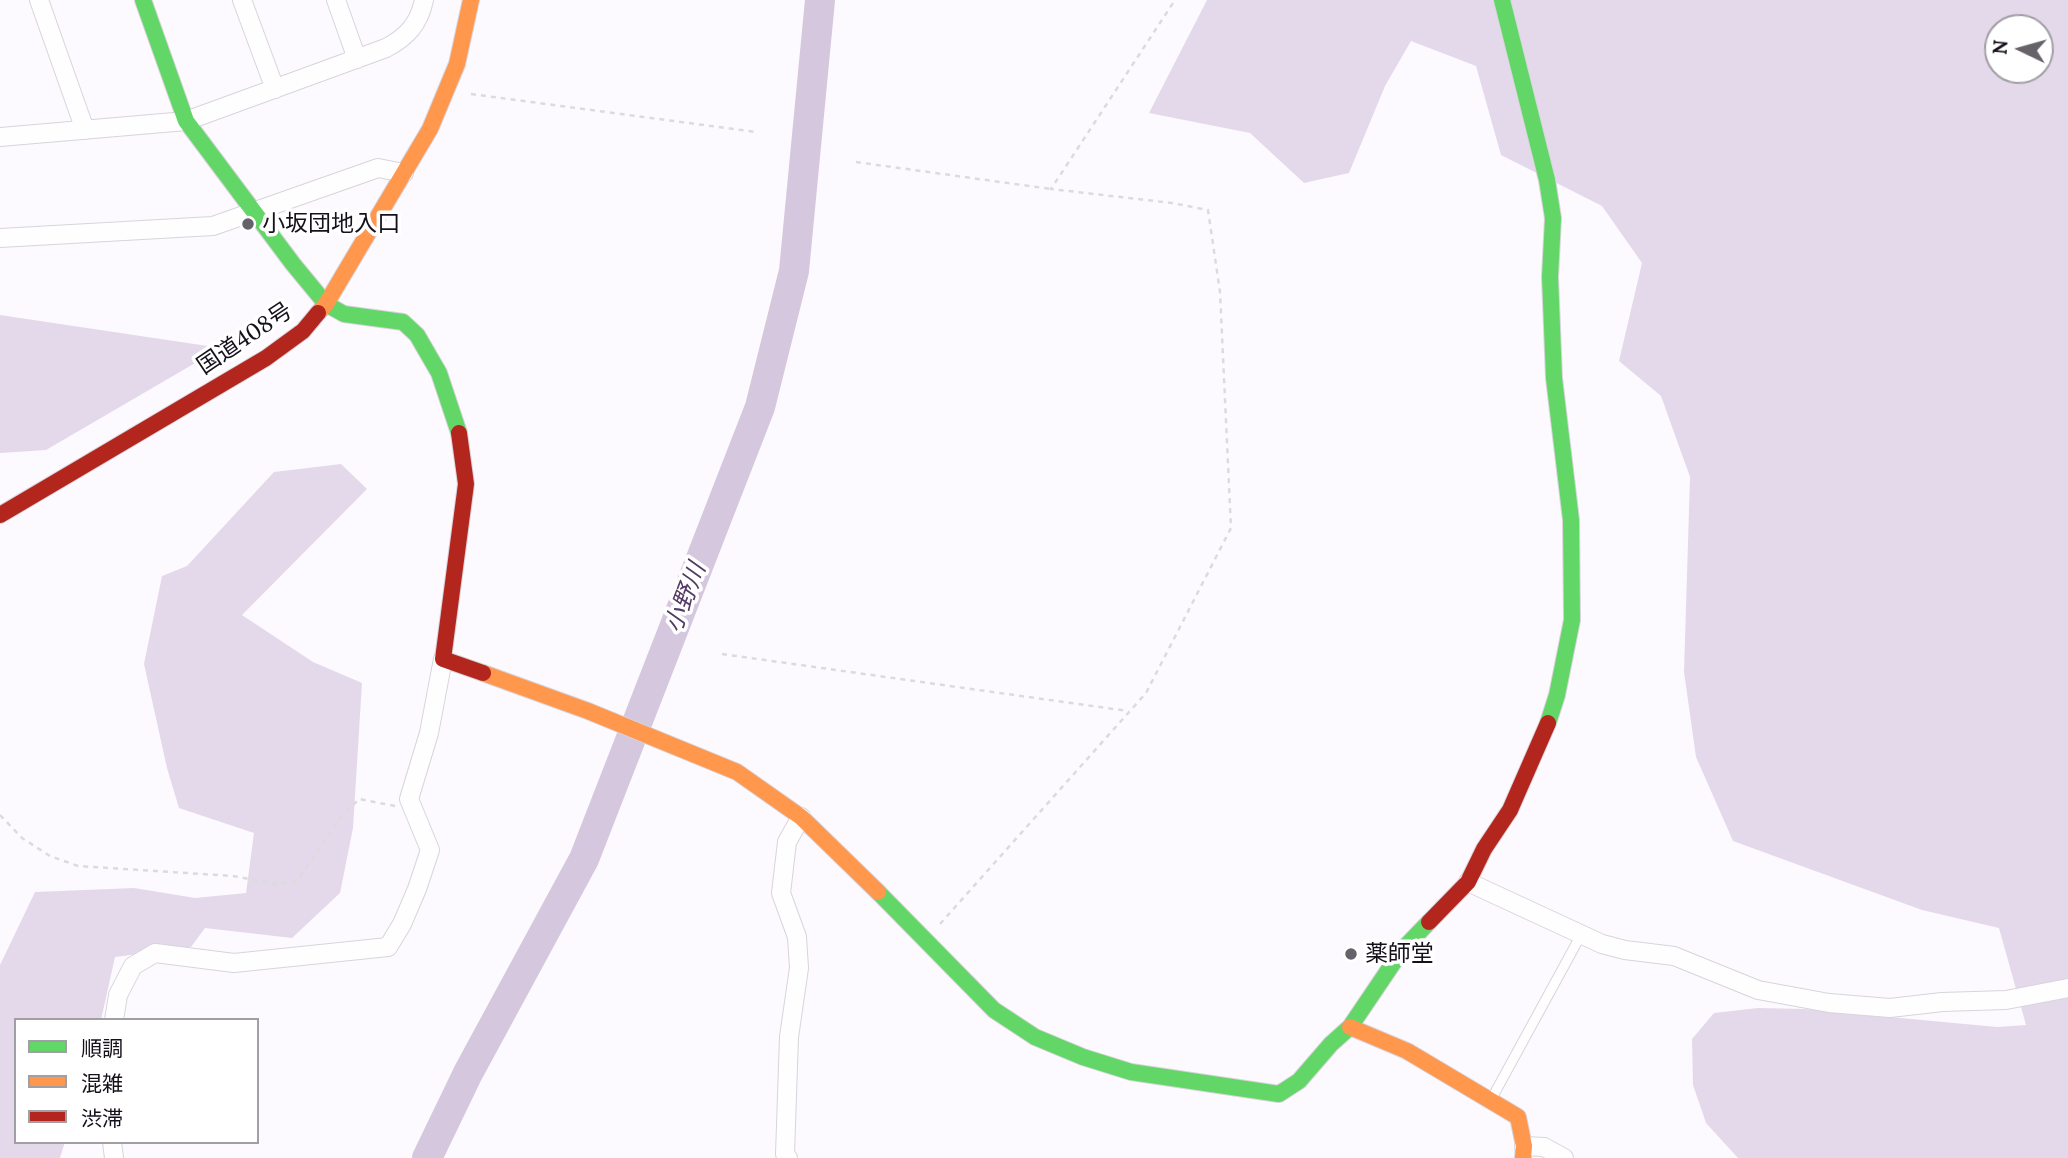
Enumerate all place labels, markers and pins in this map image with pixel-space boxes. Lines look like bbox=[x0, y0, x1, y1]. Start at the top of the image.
place label: 小坂団地入口 bbox=[262, 210, 400, 238]
marker: 小坂団地入口 bbox=[240, 216, 256, 232]
place label: 薬師堂 bbox=[1365, 940, 1434, 968]
marker: 薬師堂 bbox=[1343, 946, 1359, 962]

